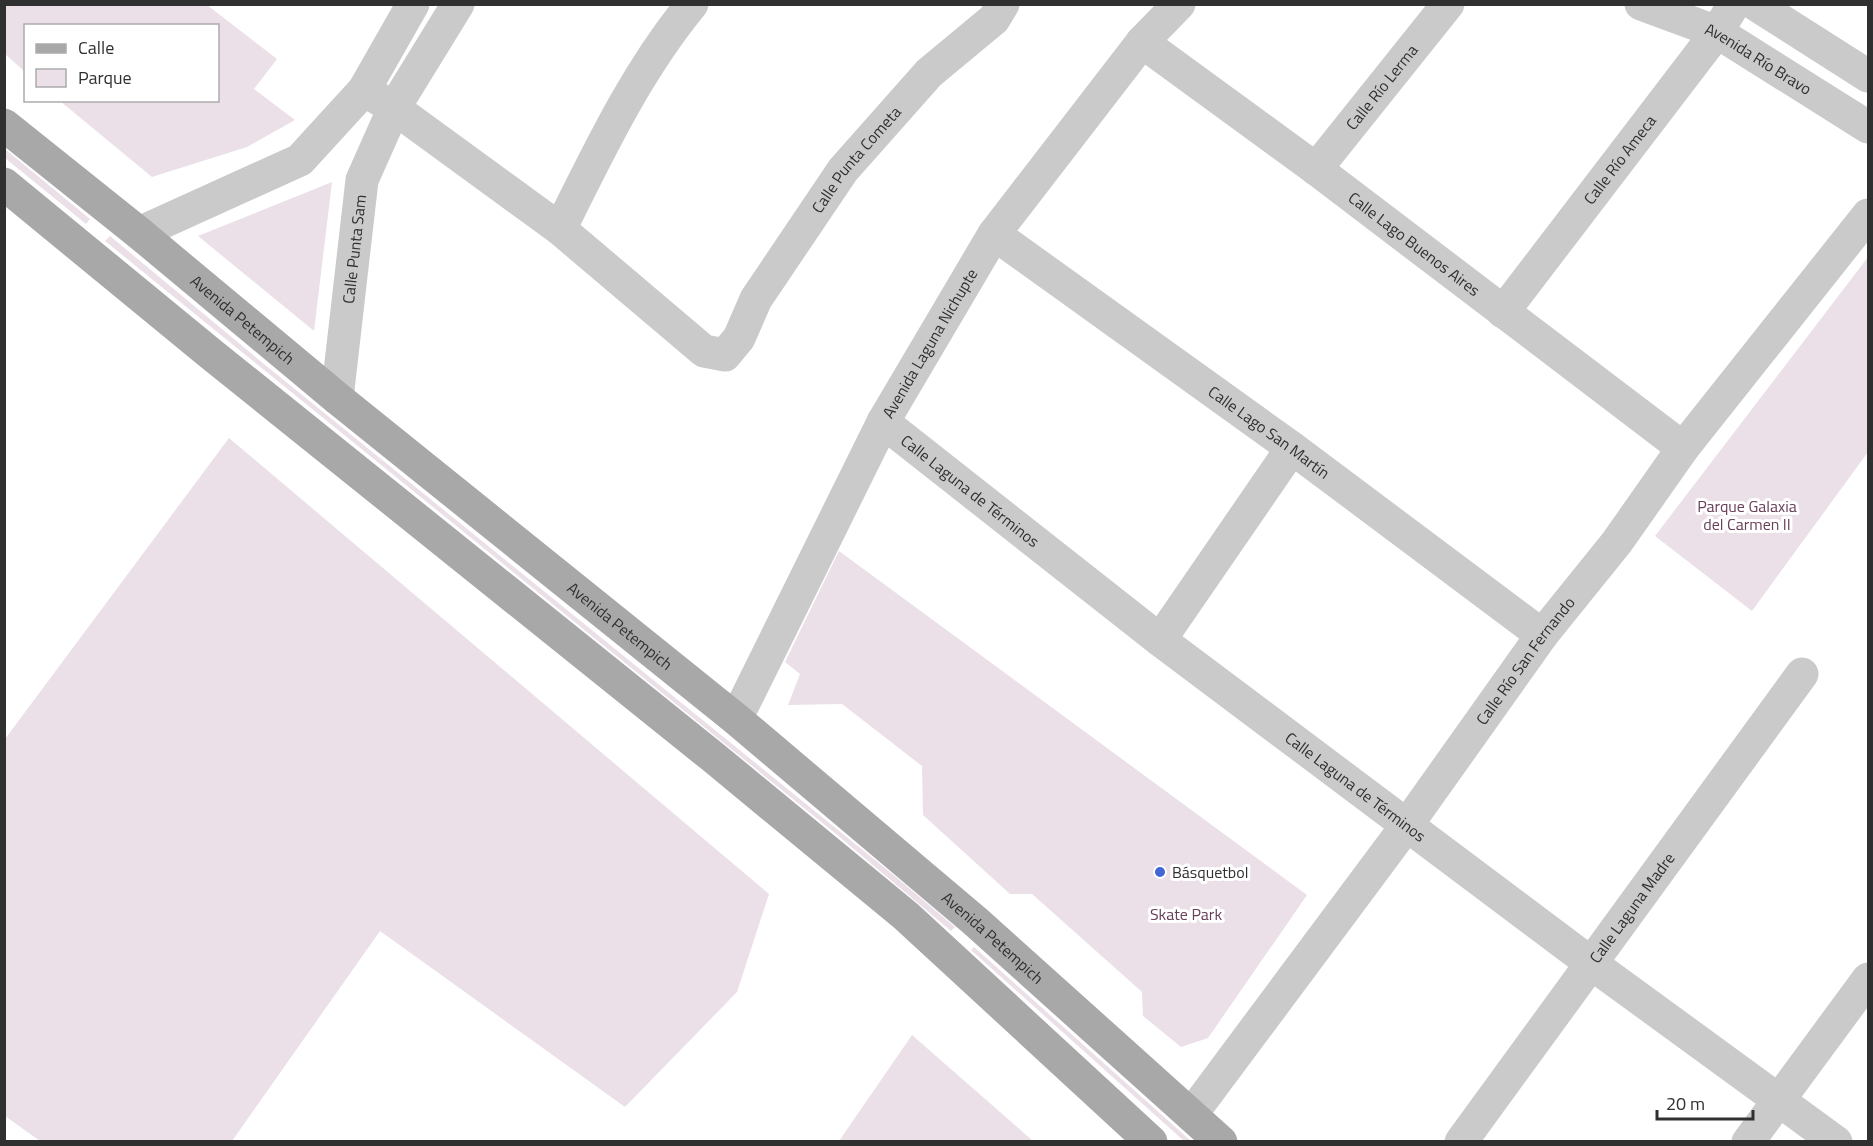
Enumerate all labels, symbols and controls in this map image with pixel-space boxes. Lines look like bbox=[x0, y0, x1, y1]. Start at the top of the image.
street label: Avenida Río Bravo bbox=[1702, 17, 1816, 101]
legend bbox=[24, 24, 219, 102]
text: Calle bbox=[78, 34, 114, 61]
street label: Calle Río Lerma bbox=[1340, 39, 1423, 135]
text: Parque bbox=[78, 64, 132, 91]
street label: Calle Punta Cometa bbox=[805, 101, 906, 218]
street label: Calle Río Ameca bbox=[1578, 110, 1662, 209]
street label: Calle Lago Buenos Aires bbox=[1343, 186, 1485, 302]
street label: Calle Punta Sam bbox=[336, 193, 372, 305]
street label: Avenida Laguna Nichupte bbox=[876, 264, 983, 422]
street label: Avenida Petempich bbox=[186, 269, 300, 370]
street label: Calle Lago San Martín bbox=[1203, 380, 1335, 484]
street label: Calle Laguna de Términos bbox=[896, 428, 1045, 553]
park label: Parque Galaxia del Carmen II bbox=[1697, 494, 1797, 536]
street label: Avenida Petempich bbox=[562, 576, 678, 676]
street label: Calle Río San Fernando bbox=[1470, 591, 1580, 730]
street label: Calle Laguna de Términos bbox=[1280, 726, 1431, 847]
street label: Calle Laguna Madre bbox=[1583, 847, 1680, 968]
place label: Básquetbol bbox=[1172, 860, 1248, 884]
marker: Básquetbol bbox=[1153, 865, 1167, 879]
street label: Avenida Petempich bbox=[937, 886, 1049, 989]
park label: Skate Park bbox=[1150, 902, 1222, 926]
scale bar bbox=[1657, 1083, 1753, 1121]
text: 20 m bbox=[1666, 1090, 1705, 1117]

